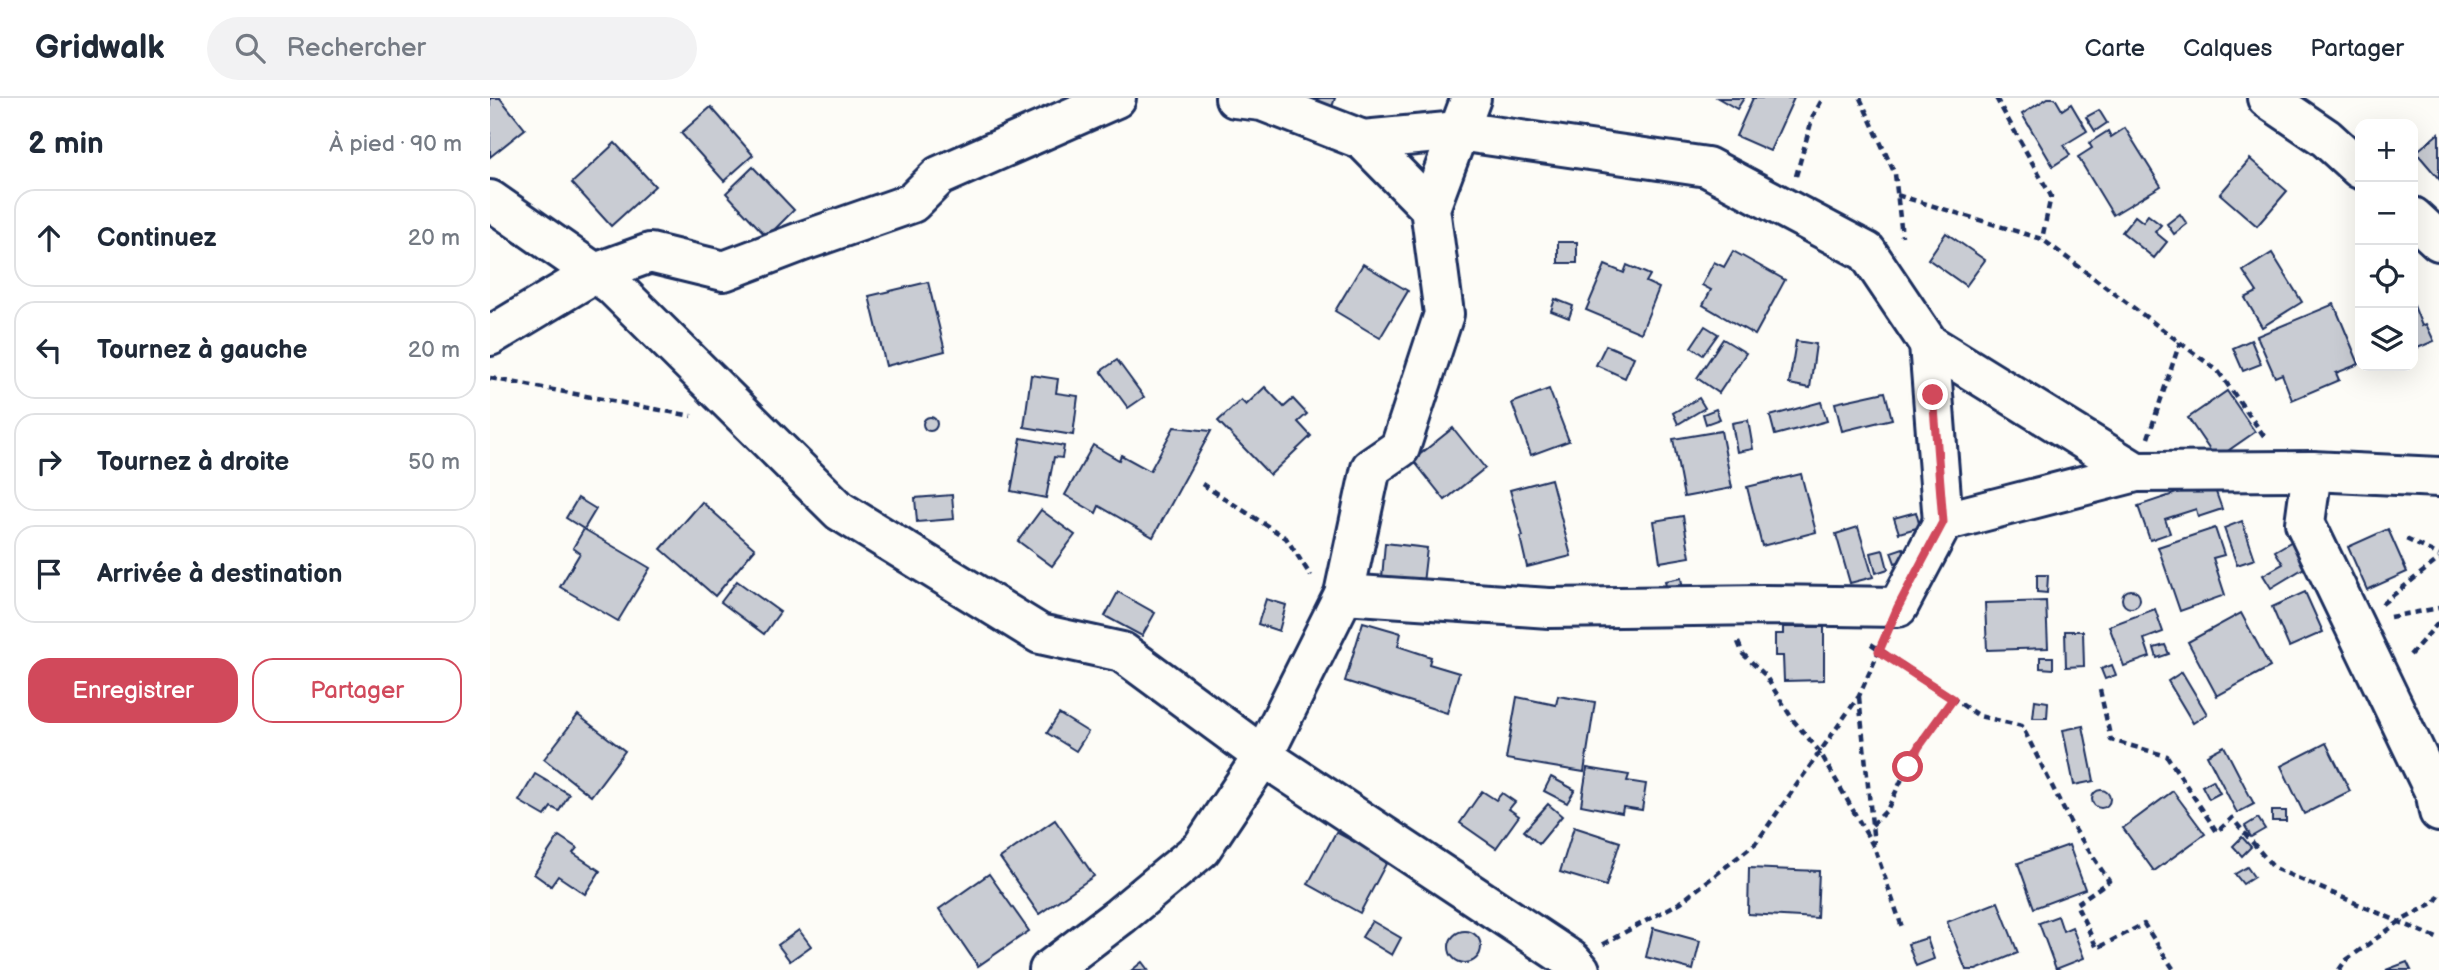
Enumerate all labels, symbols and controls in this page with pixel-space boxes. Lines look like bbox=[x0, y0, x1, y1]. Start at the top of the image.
search box bbox=[207, 17, 697, 80]
text: Gridwalk bbox=[35, 28, 165, 68]
icon: search bbox=[231, 29, 269, 67]
text: Rechercher bbox=[287, 33, 426, 64]
text: Carte bbox=[2085, 34, 2145, 63]
text: Calques bbox=[2183, 34, 2272, 63]
text: Partager bbox=[2310, 34, 2404, 63]
map controls bbox=[2355, 119, 2418, 371]
button: + bbox=[2355, 119, 2418, 182]
text: 2 min bbox=[28, 126, 104, 162]
text: À pied · 90 m bbox=[329, 130, 462, 158]
button: − bbox=[2355, 182, 2418, 245]
icon: ahead bbox=[30, 219, 68, 257]
text: Continuez bbox=[97, 223, 217, 254]
text: 20 m bbox=[408, 224, 460, 252]
button: locate bbox=[2355, 245, 2418, 308]
button: layers bbox=[2355, 308, 2418, 371]
icon: left bbox=[30, 331, 68, 369]
text: Tournez à gauche bbox=[97, 335, 308, 366]
text: 20 m bbox=[408, 336, 460, 364]
route end bbox=[1917, 379, 1948, 410]
icon: right bbox=[30, 443, 68, 481]
text: Tournez à droite bbox=[97, 447, 289, 478]
text: 50 m bbox=[408, 448, 460, 476]
icon: arrive bbox=[30, 555, 68, 593]
text: Arrivée à destination bbox=[97, 559, 343, 590]
button: Enregistrer bbox=[28, 658, 238, 723]
button: Partager bbox=[252, 658, 462, 723]
route start bbox=[1892, 751, 1923, 782]

